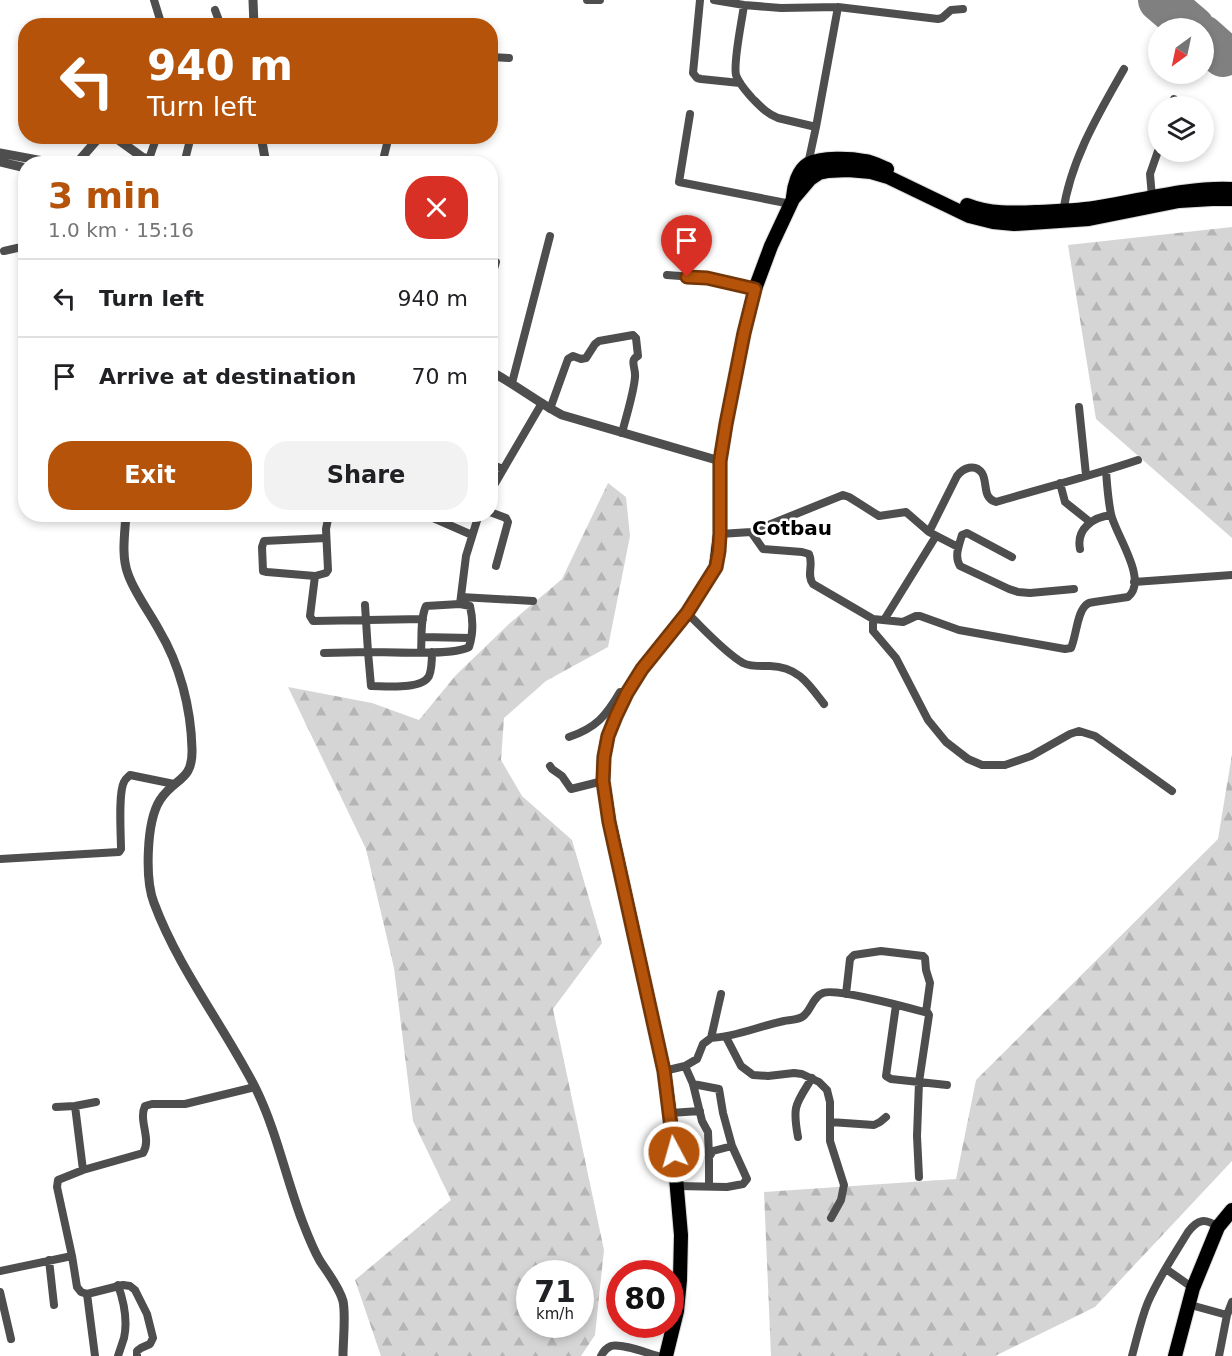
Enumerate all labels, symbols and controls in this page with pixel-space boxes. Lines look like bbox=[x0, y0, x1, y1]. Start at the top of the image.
north arrow bbox=[1148, 18, 1214, 84]
map controls bbox=[1148, 18, 1214, 162]
text: 940 m bbox=[147, 41, 293, 90]
icon: left bbox=[48, 42, 126, 120]
text: Turn left bbox=[147, 91, 257, 122]
button: layers bbox=[1148, 96, 1214, 162]
text: 3 min bbox=[48, 175, 161, 216]
button: close bbox=[405, 176, 468, 239]
pin bbox=[661, 215, 712, 277]
text: 1.0 km · 15:16 bbox=[48, 218, 194, 242]
icon: arrive bbox=[670, 224, 703, 257]
icon: left bbox=[48, 282, 81, 315]
text: Turn left bbox=[99, 286, 204, 311]
text: 940 m bbox=[398, 286, 468, 311]
icon: arrive bbox=[48, 360, 81, 393]
text: Arrive at destination bbox=[99, 364, 356, 389]
text: 70 m bbox=[412, 364, 468, 389]
button: Exit bbox=[48, 441, 252, 510]
button: Share bbox=[264, 441, 468, 510]
district label: Cotbau bbox=[752, 516, 832, 540]
position arrow bbox=[642, 1120, 706, 1184]
speed limit sign: 80 bbox=[606, 1260, 684, 1338]
text: 71 bbox=[534, 1274, 576, 1309]
text: km/h bbox=[536, 1305, 574, 1323]

